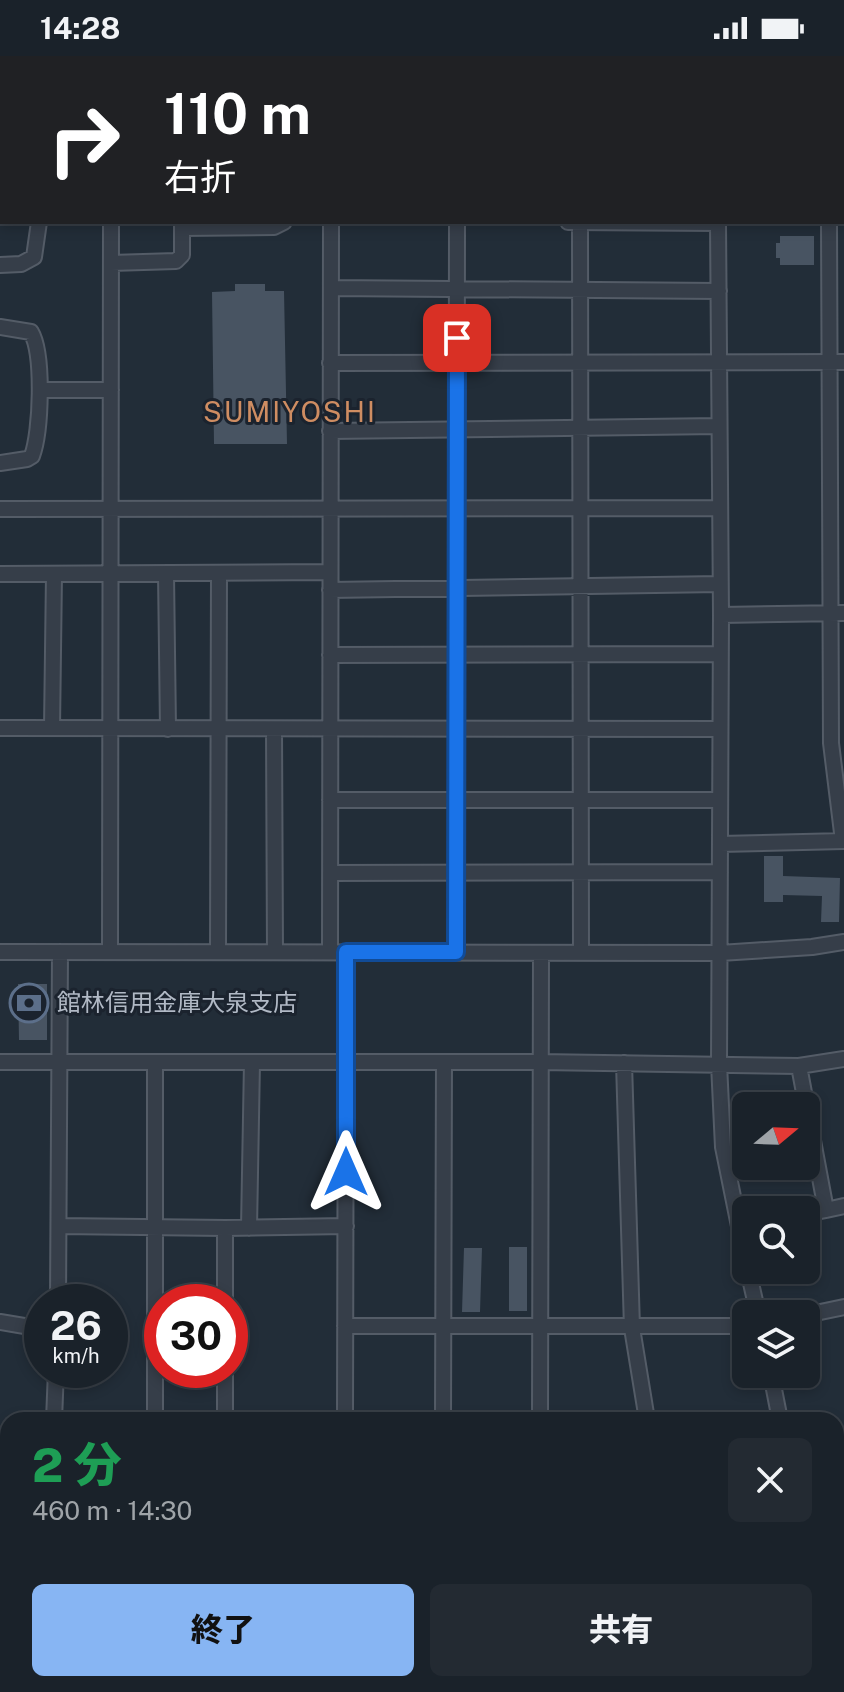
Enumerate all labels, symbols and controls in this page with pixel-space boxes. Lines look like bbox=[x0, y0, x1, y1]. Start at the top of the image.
text: 14:28 bbox=[40, 10, 120, 46]
text: 110 m bbox=[164, 81, 311, 147]
icon: right bbox=[32, 88, 136, 192]
text: 右折 bbox=[164, 156, 236, 198]
pin bbox=[423, 304, 491, 372]
icon: arrive bbox=[435, 316, 479, 360]
district label: SUMIYOSHI bbox=[203, 395, 377, 428]
bank icon: 館林信用金庫大泉支店 bbox=[8, 982, 50, 1024]
place label: 館林信用金庫大泉支店 bbox=[57, 988, 297, 1016]
north arrow bbox=[732, 1092, 820, 1180]
map controls bbox=[732, 1092, 820, 1388]
position arrow bbox=[304, 1130, 388, 1214]
button: search bbox=[732, 1196, 820, 1284]
speed limit sign: 30 bbox=[144, 1284, 248, 1388]
button: layers bbox=[732, 1300, 820, 1388]
text: 26 bbox=[50, 1302, 102, 1349]
text: km/h bbox=[52, 1344, 100, 1368]
text: 2 分 bbox=[32, 1436, 122, 1493]
button: close bbox=[728, 1438, 812, 1522]
text: 460 m · 14:30 bbox=[32, 1495, 192, 1526]
button: 終了 bbox=[32, 1584, 414, 1676]
button: 共有 bbox=[430, 1584, 812, 1676]

